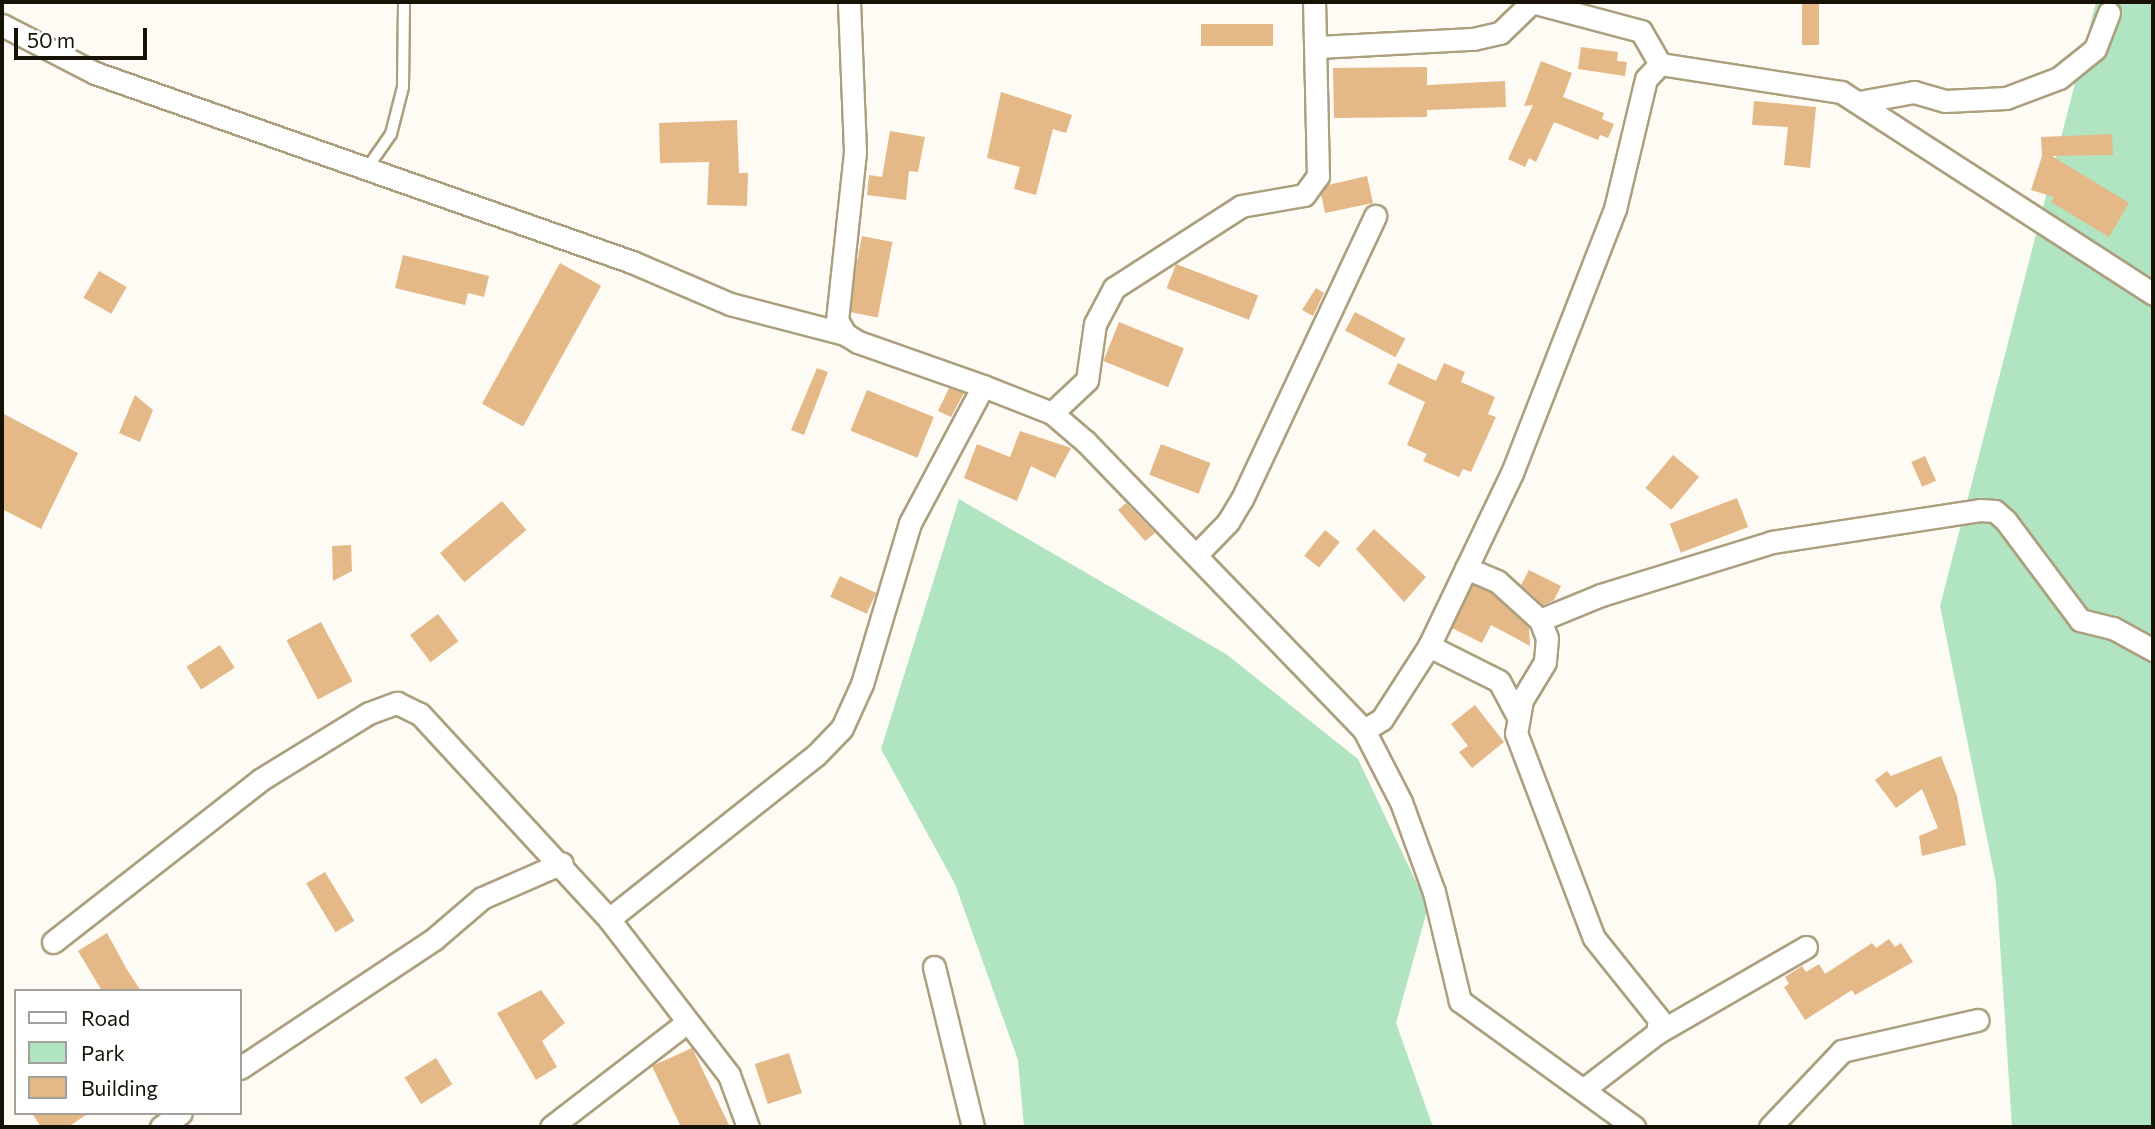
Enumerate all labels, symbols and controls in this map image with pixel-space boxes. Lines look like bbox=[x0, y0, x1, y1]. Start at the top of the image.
scale bar bbox=[18, 14, 150, 58]
text: 50 m bbox=[27, 27, 75, 52]
legend bbox=[14, 989, 242, 1115]
text: Road bbox=[81, 1005, 130, 1030]
text: Park bbox=[81, 1040, 125, 1065]
text: Building bbox=[81, 1075, 158, 1100]

